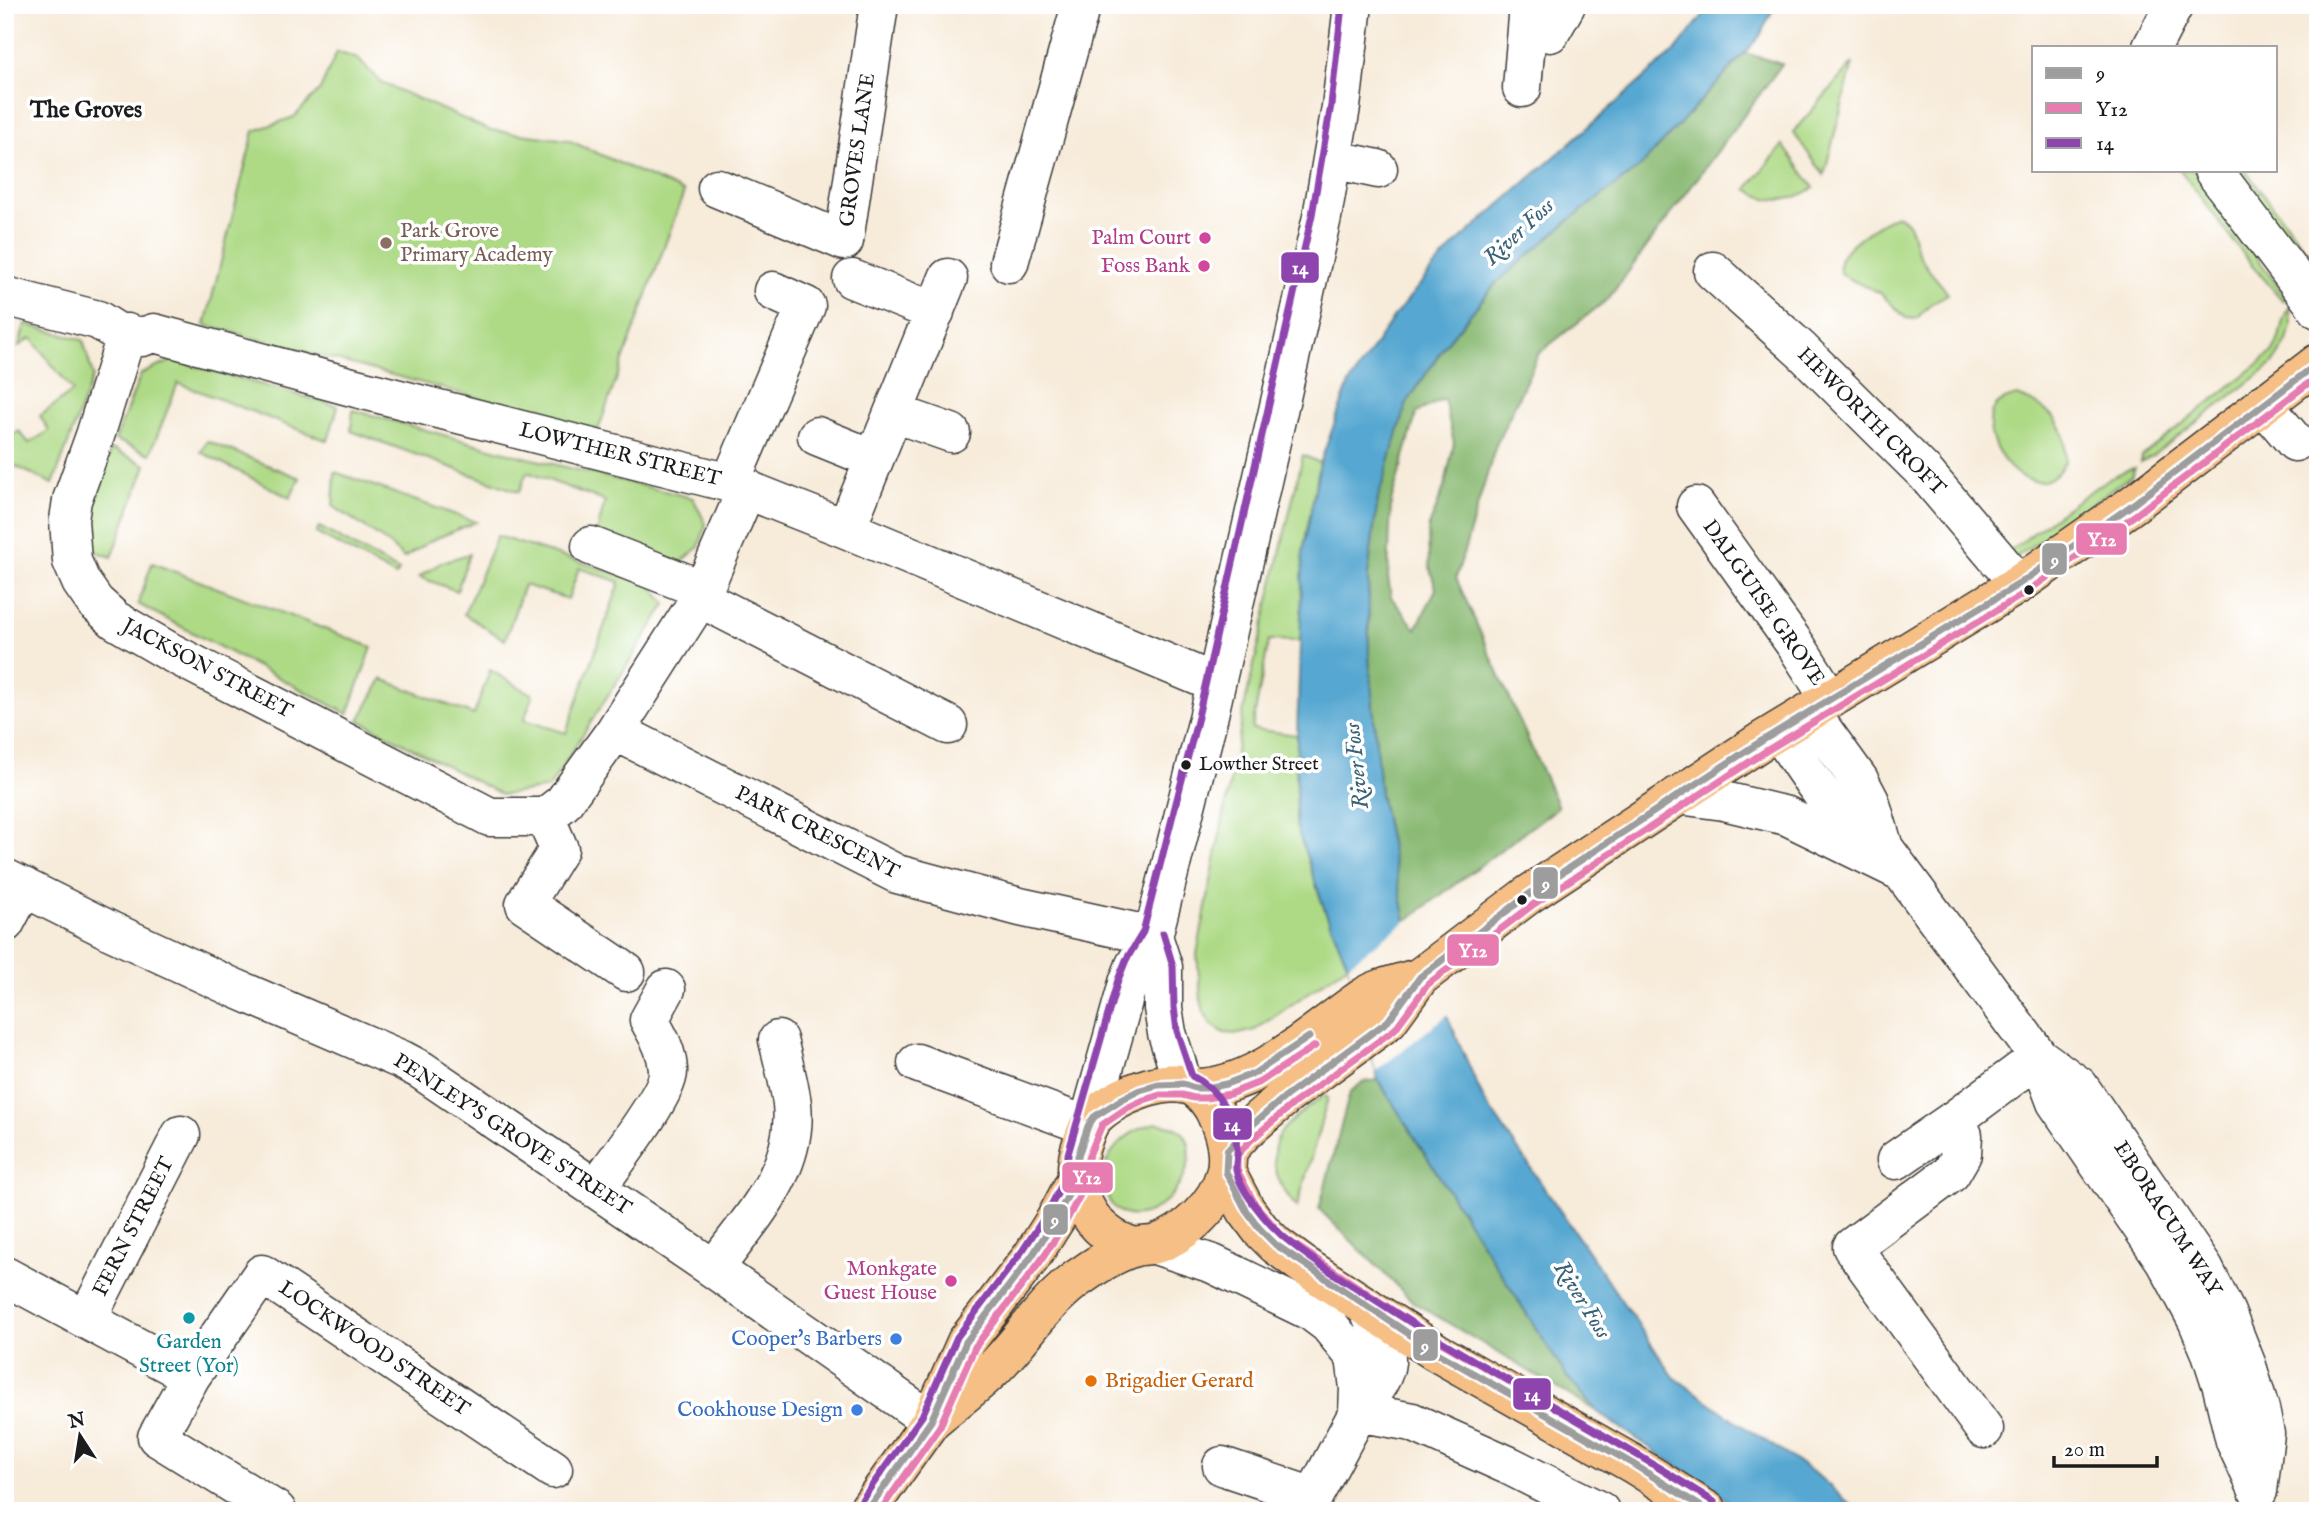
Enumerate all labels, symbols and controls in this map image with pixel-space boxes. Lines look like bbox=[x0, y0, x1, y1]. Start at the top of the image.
legend bbox=[2032, 46, 2278, 172]
text: 9 bbox=[2095, 61, 2105, 88]
street label: GROVES LANE bbox=[834, 71, 882, 229]
district label: The Groves bbox=[29, 96, 142, 125]
text: Y12 bbox=[2096, 97, 2128, 124]
text: 14 bbox=[2096, 131, 2115, 158]
water label: River Foss bbox=[1477, 192, 1561, 272]
place label: Park Grove Primary Academy bbox=[400, 218, 554, 269]
place label: Palm Court bbox=[1091, 225, 1191, 252]
marker: Palm Court bbox=[1197, 230, 1213, 246]
marker: Park Grove Primary Academy bbox=[378, 235, 394, 251]
line badge: 14 bbox=[1280, 251, 1320, 284]
place label: Foss Bank bbox=[1101, 253, 1191, 280]
text: 14 bbox=[1292, 257, 1309, 281]
marker: Foss Bank bbox=[1196, 258, 1212, 274]
street label: HEWORTH CROFT bbox=[1791, 342, 1952, 503]
street label: LOWTHER STREET bbox=[516, 417, 724, 493]
street label: DALGUISE GROVE bbox=[1696, 515, 1830, 691]
line badge: Y12 bbox=[2075, 522, 2128, 556]
text: Y12 bbox=[2088, 529, 2117, 553]
line badge: 9 bbox=[2041, 542, 2068, 576]
text: 9 bbox=[2050, 549, 2059, 573]
unlabelled marker bbox=[2022, 583, 2036, 597]
street label: JACKSON STREET bbox=[115, 612, 297, 726]
water label: River Foss bbox=[1338, 721, 1376, 811]
place label: Lowther Street bbox=[1199, 753, 1319, 777]
marker: Lowther Street bbox=[1179, 758, 1193, 772]
street label: PARK CRESCENT bbox=[730, 780, 904, 886]
line badge: 9 bbox=[1532, 866, 1559, 900]
text: 9 bbox=[1541, 873, 1550, 897]
unlabelled marker bbox=[1515, 893, 1529, 907]
line badge: Y12 bbox=[1446, 933, 1500, 967]
text: Y12 bbox=[1459, 940, 1488, 964]
street label: PENLEY'S GROVE STREET bbox=[388, 1048, 637, 1223]
line badge: 14 bbox=[1212, 1107, 1253, 1141]
text: 14 bbox=[1224, 1114, 1241, 1138]
street label: EBORACUM WAY bbox=[2107, 1136, 2228, 1303]
street label: FERN STREET bbox=[87, 1152, 181, 1301]
line badge: Y12 bbox=[1061, 1161, 1114, 1194]
text: Y12 bbox=[1073, 1167, 1102, 1191]
line badge: 9 bbox=[1042, 1203, 1069, 1236]
text: 9 bbox=[1050, 1209, 1059, 1233]
place label: Monkgate Guest House bbox=[824, 1256, 937, 1307]
water label: River Foss bbox=[1547, 1256, 1617, 1345]
marker: Monkgate Guest House bbox=[943, 1273, 959, 1289]
street label: LOCKWOOD STREET bbox=[273, 1275, 475, 1423]
marker: Garden Street (Yor) bbox=[181, 1310, 197, 1326]
place label: Cooper's Barbers bbox=[731, 1326, 882, 1353]
line badge: 9 bbox=[1412, 1328, 1439, 1362]
place label: Garden Street (Yor) bbox=[139, 1329, 239, 1380]
marker: Cooper's Barbers bbox=[888, 1331, 904, 1347]
text: 9 bbox=[1420, 1335, 1429, 1359]
place label: Brigadier Gerard bbox=[1105, 1368, 1254, 1395]
marker: Brigadier Gerard bbox=[1083, 1373, 1099, 1389]
line badge: 14 bbox=[1512, 1377, 1552, 1411]
text: 14 bbox=[1524, 1384, 1541, 1408]
place label: Cookhouse Design bbox=[677, 1397, 843, 1424]
north arrow bbox=[46, 1400, 116, 1470]
marker: Cookhouse Design bbox=[849, 1402, 865, 1418]
text: N bbox=[65, 1408, 88, 1435]
scale bar bbox=[2054, 1425, 2157, 1469]
text: 20 m bbox=[2064, 1437, 2105, 1464]

